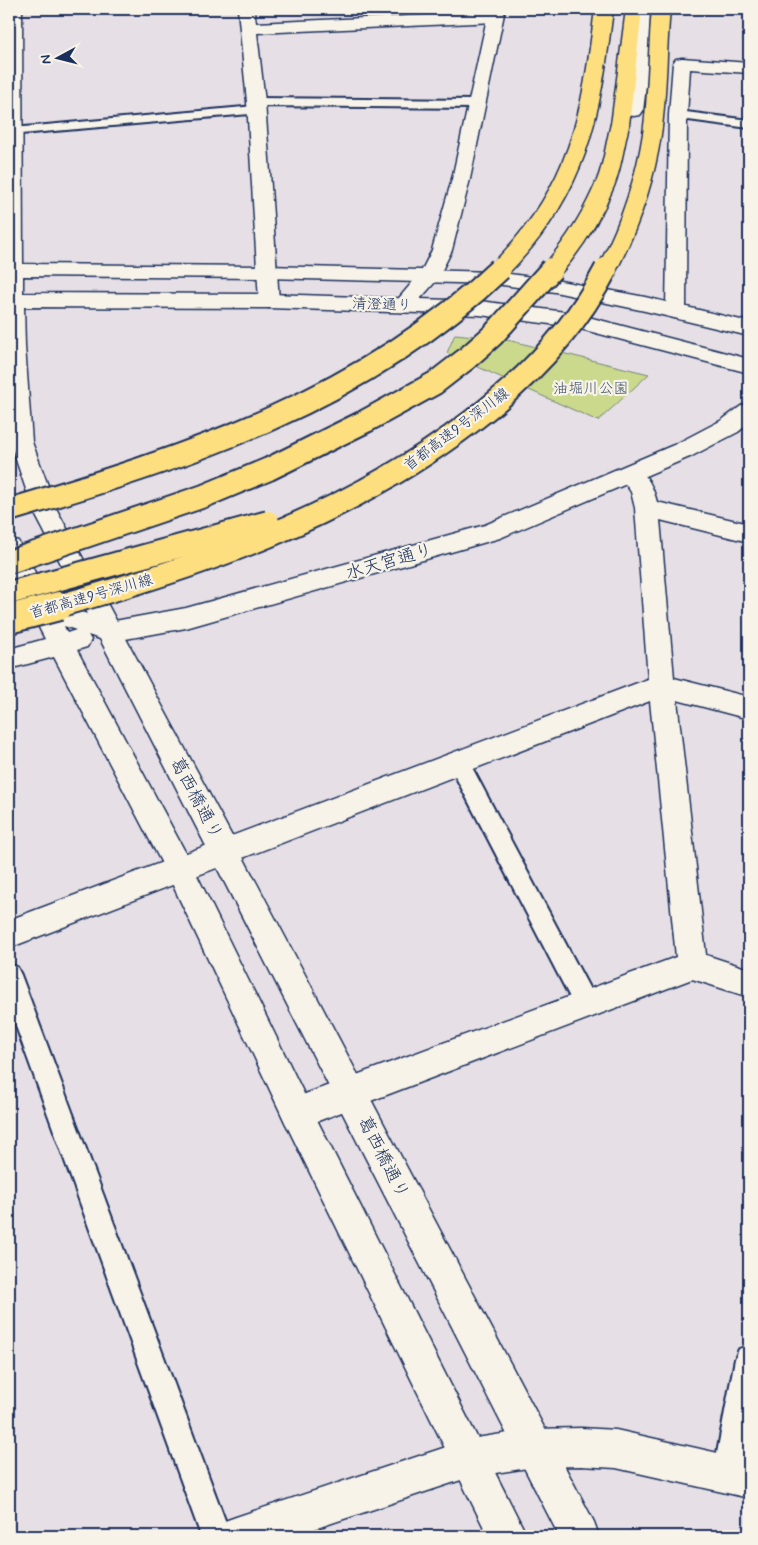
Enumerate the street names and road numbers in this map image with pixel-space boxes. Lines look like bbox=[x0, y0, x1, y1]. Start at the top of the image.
street label: 清澄通り bbox=[352, 294, 412, 316]
street label: 首都高速9号深川線 bbox=[400, 383, 513, 476]
street label: 水天宮通り bbox=[343, 538, 436, 586]
street label: 首都高速9号深川線 bbox=[27, 570, 155, 624]
street label: 葛西橋通り bbox=[164, 753, 228, 844]
street label: 葛西橋通り bbox=[352, 1112, 414, 1203]

